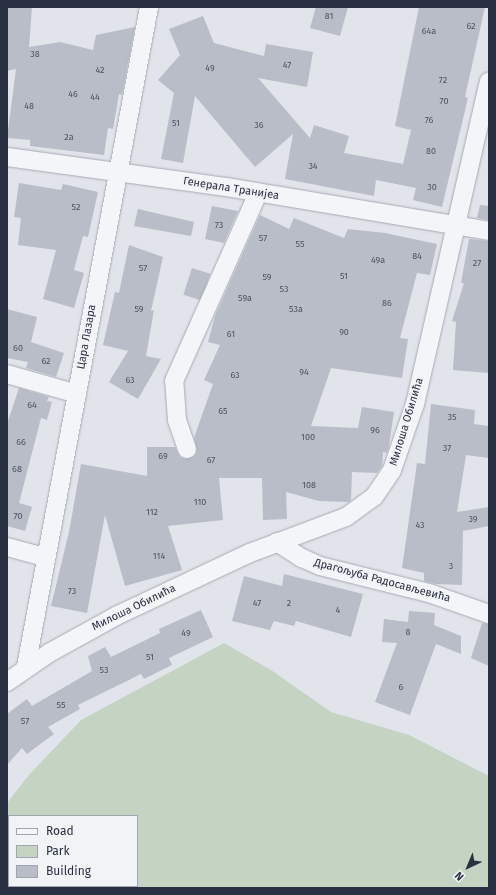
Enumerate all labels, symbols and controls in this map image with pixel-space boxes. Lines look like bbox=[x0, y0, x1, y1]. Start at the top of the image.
house number: 81 bbox=[325, 11, 333, 21]
house number: 62 bbox=[466, 21, 476, 31]
house number: 64a bbox=[422, 26, 436, 36]
house number: 38 bbox=[30, 49, 40, 59]
house number: 47 bbox=[283, 60, 291, 70]
house number: 49 bbox=[205, 63, 215, 73]
house number: 42 bbox=[95, 65, 105, 75]
house number: 72 bbox=[439, 75, 447, 85]
house number: 46 bbox=[68, 89, 78, 99]
house number: 44 bbox=[90, 92, 100, 102]
house number: 70 bbox=[440, 96, 448, 106]
house number: 48 bbox=[24, 101, 34, 111]
house number: 76 bbox=[425, 115, 433, 125]
house number: 51 bbox=[172, 118, 180, 128]
house number: 36 bbox=[254, 120, 264, 130]
house number: 2a bbox=[64, 132, 74, 142]
house number: 80 bbox=[426, 146, 436, 156]
house number: 34 bbox=[308, 161, 318, 171]
street label: Генерала Транијеа bbox=[182, 175, 280, 203]
house number: 30 bbox=[427, 182, 437, 192]
house number: 52 bbox=[72, 202, 80, 212]
house number: 73 bbox=[215, 220, 223, 230]
house number: 57 bbox=[259, 233, 267, 243]
house number: 55 bbox=[296, 239, 304, 249]
house number: 84 bbox=[412, 251, 422, 261]
house number: 49a bbox=[371, 255, 385, 265]
house number: 27 bbox=[473, 258, 481, 268]
house number: 57 bbox=[139, 263, 147, 273]
house number: 51 bbox=[340, 271, 348, 281]
house number: 59 bbox=[262, 272, 272, 282]
house number: 53 bbox=[280, 284, 288, 294]
house number: 59a bbox=[238, 293, 252, 303]
house number: 86 bbox=[382, 298, 392, 308]
street label: Цара Лазара bbox=[75, 304, 99, 370]
house number: 59 bbox=[134, 304, 144, 314]
house number: 53a bbox=[289, 304, 303, 314]
house number: 90 bbox=[339, 327, 349, 337]
house number: 61 bbox=[227, 329, 235, 339]
house number: 60 bbox=[13, 343, 23, 353]
house number: 62 bbox=[41, 356, 51, 366]
house number: 94 bbox=[299, 367, 309, 377]
house number: 63 bbox=[230, 370, 240, 380]
house number: 63 bbox=[125, 375, 135, 385]
street label: Милоша Обилића bbox=[387, 376, 427, 468]
house number: 64 bbox=[27, 400, 37, 410]
house number: 65 bbox=[218, 406, 228, 416]
house number: 35 bbox=[448, 412, 456, 422]
house number: 96 bbox=[370, 425, 380, 435]
house number: 100 bbox=[301, 432, 315, 442]
house number: 66 bbox=[16, 437, 26, 447]
house number: 37 bbox=[443, 443, 451, 453]
house number: 69 bbox=[158, 451, 168, 461]
house number: 67 bbox=[207, 455, 215, 465]
house number: 68 bbox=[12, 464, 22, 474]
house number: 108 bbox=[302, 480, 316, 490]
house number: 110 bbox=[194, 497, 206, 507]
house number: 112 bbox=[146, 507, 158, 517]
house number: 70 bbox=[14, 511, 22, 521]
house number: 39 bbox=[468, 514, 478, 524]
house number: 43 bbox=[415, 520, 425, 530]
house number: 114 bbox=[153, 551, 165, 561]
street label: Драгољуба Радосављевића bbox=[312, 556, 452, 606]
house number: 3 bbox=[449, 561, 453, 571]
street label: Милоша Обилића bbox=[90, 582, 178, 634]
house number: 73 bbox=[68, 586, 76, 596]
house number: 47 bbox=[253, 598, 261, 608]
house number: 2 bbox=[287, 598, 291, 608]
house number: 4 bbox=[336, 605, 340, 615]
house number: 8 bbox=[406, 627, 410, 637]
house number: 49 bbox=[181, 628, 191, 638]
house number: 51 bbox=[146, 652, 154, 662]
house number: 53 bbox=[100, 665, 108, 675]
house number: 6 bbox=[399, 682, 403, 692]
house number: 55 bbox=[57, 700, 65, 710]
house number: 57 bbox=[21, 716, 29, 726]
legend bbox=[8, 815, 138, 887]
text: Road bbox=[46, 824, 74, 838]
text: Park bbox=[46, 844, 70, 858]
north arrow bbox=[448, 847, 488, 887]
text: Building bbox=[46, 864, 91, 878]
text: N bbox=[452, 869, 466, 883]

